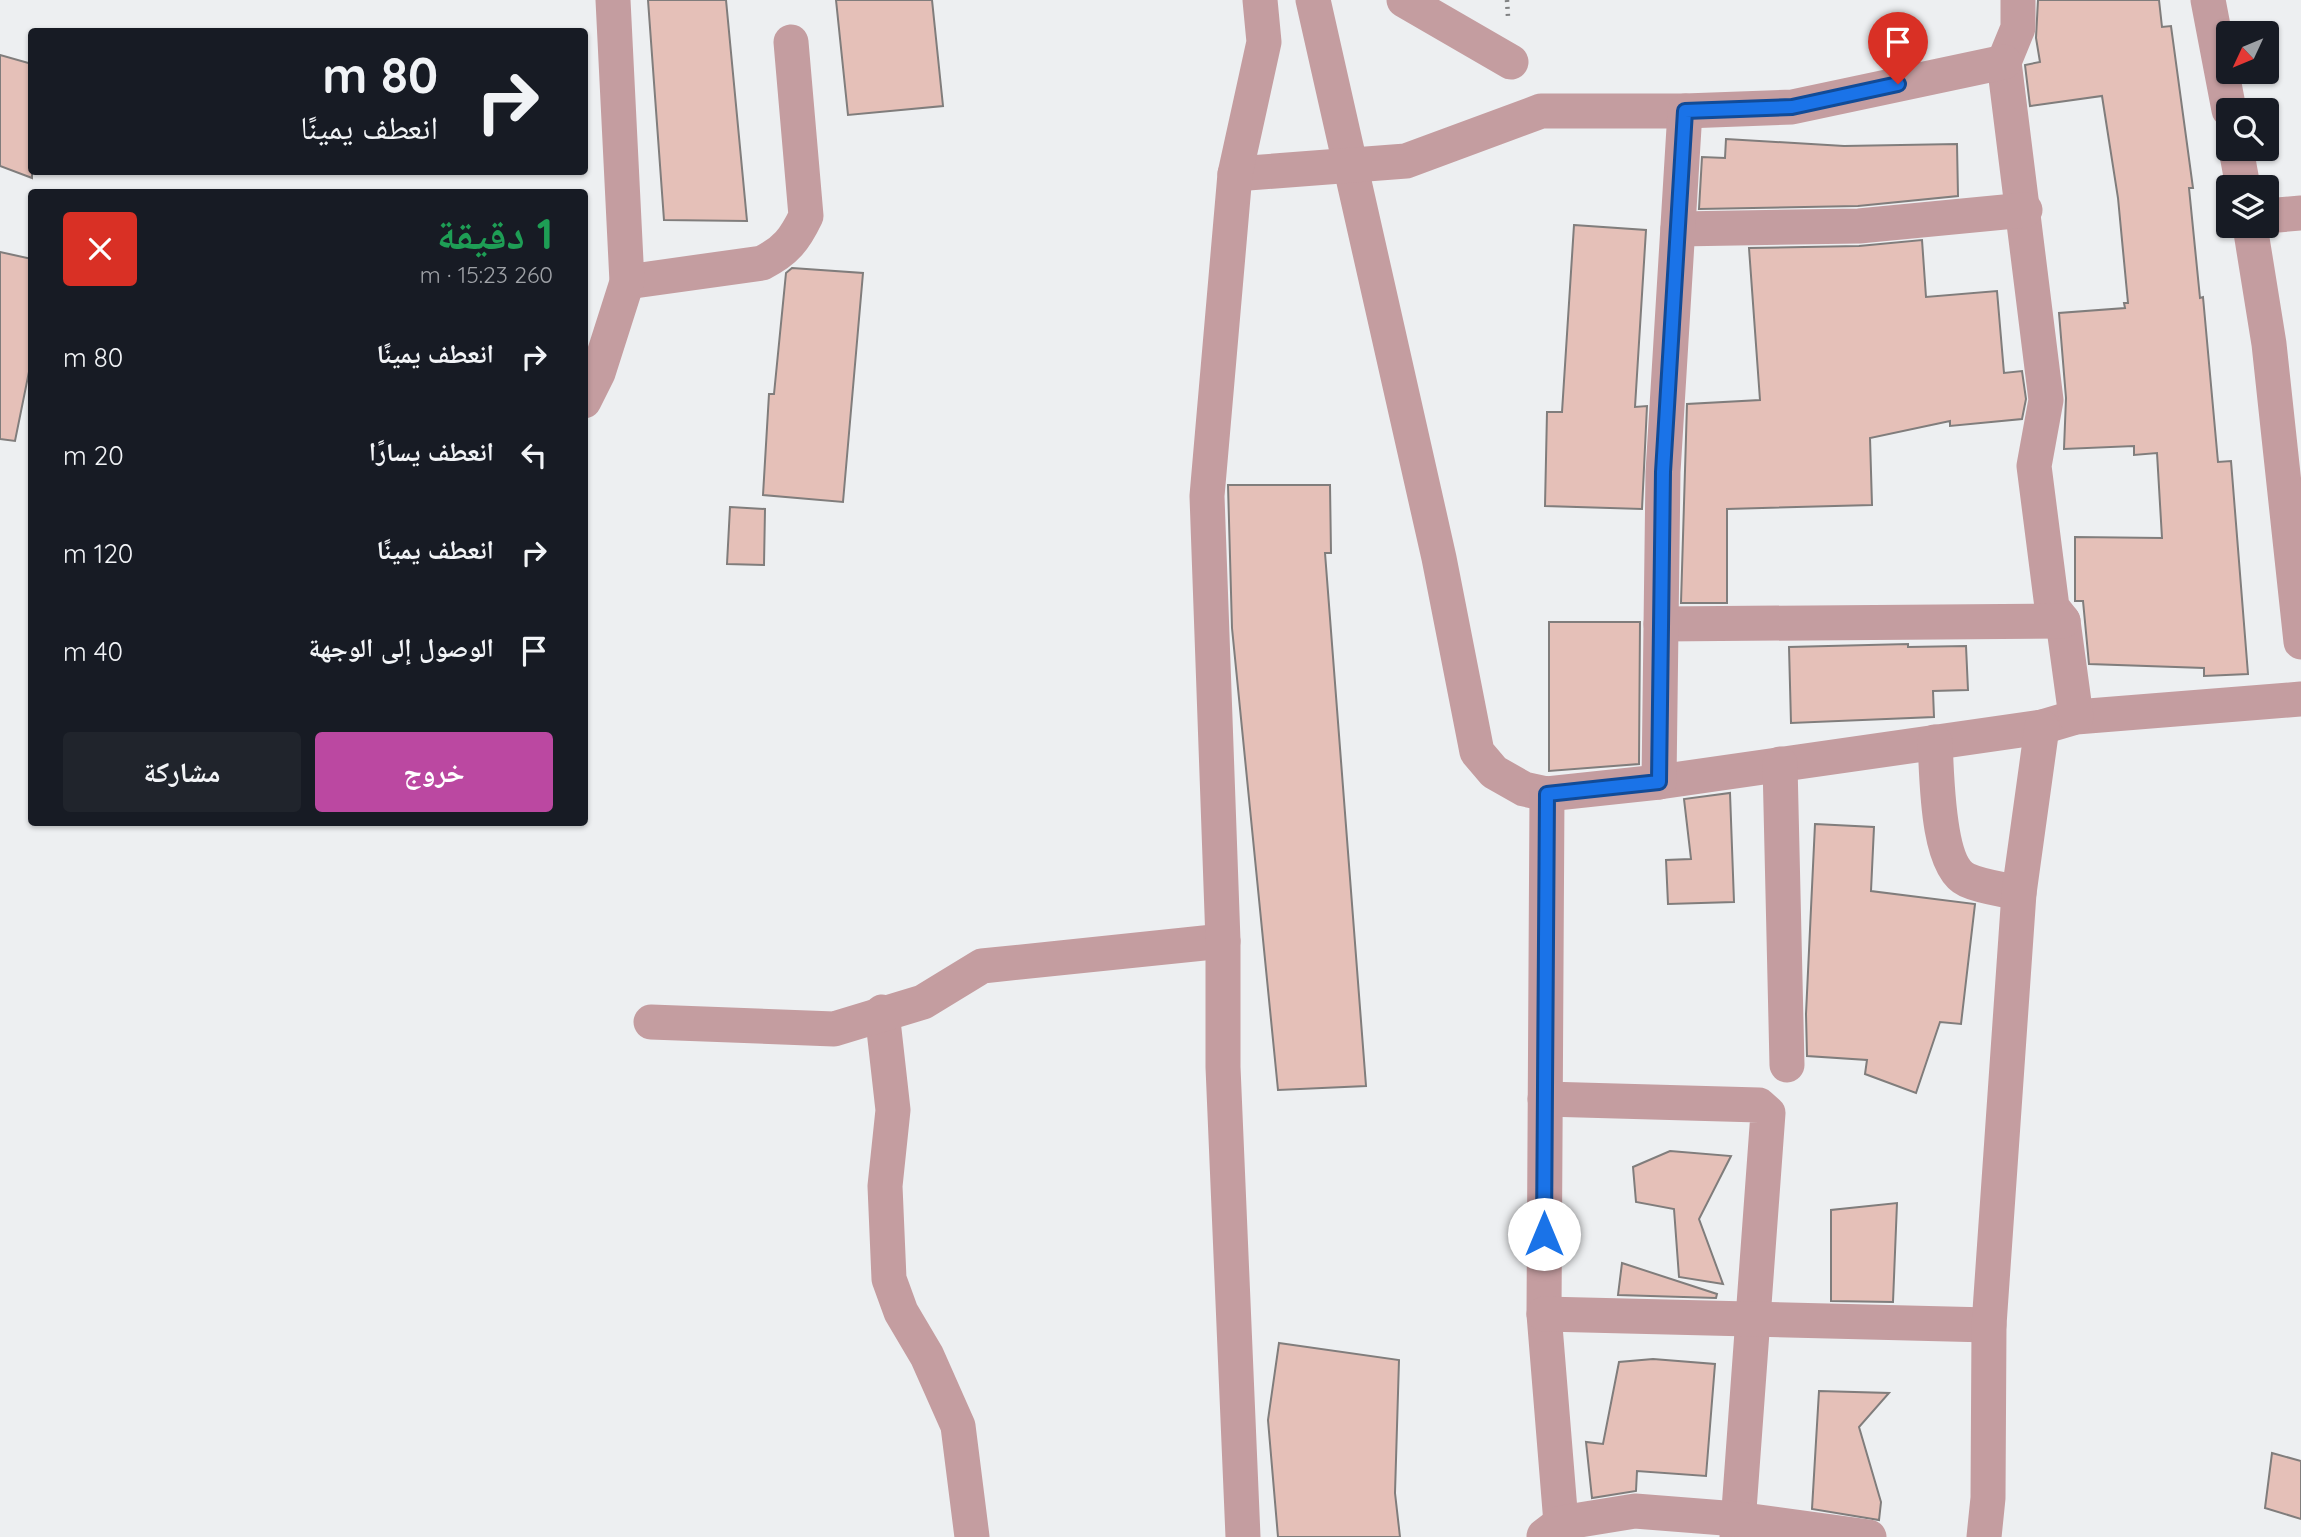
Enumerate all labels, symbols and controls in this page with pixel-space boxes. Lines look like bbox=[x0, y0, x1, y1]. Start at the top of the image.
pin bbox=[1868, 12.0, 1928, 84]
north arrow bbox=[2216, 21, 2278, 84]
map controls bbox=[2216, 21, 2279, 238]
icon: arrive bbox=[1879, 23, 1917, 61]
text: 80 m bbox=[322, 44, 438, 105]
icon: right bbox=[462, 56, 553, 147]
button: search bbox=[2216, 98, 2279, 161]
text: انعطف يمينًا bbox=[300, 107, 438, 147]
button: layers bbox=[2216, 175, 2279, 238]
text: 1 دقيقة bbox=[437, 207, 553, 260]
button: close bbox=[63, 212, 137, 286]
text: 260 m · 15:23 bbox=[420, 260, 553, 289]
text: انعطف يمينًا bbox=[376, 337, 494, 370]
icon: right bbox=[515, 338, 553, 376]
text: 80 m bbox=[63, 341, 123, 374]
text: انعطف يسارًا bbox=[369, 435, 494, 468]
icon: left bbox=[515, 436, 553, 474]
text: 20 m bbox=[63, 439, 124, 472]
text: انعطف يمينًا bbox=[376, 533, 494, 566]
icon: right bbox=[515, 534, 553, 572]
text: 120 m bbox=[63, 537, 133, 570]
text: الوصول إلى الوجهة bbox=[308, 631, 494, 664]
icon: arrive bbox=[515, 632, 553, 670]
text: 40 m bbox=[63, 635, 123, 668]
button: مشاركة bbox=[63, 732, 301, 812]
button: خروج bbox=[315, 732, 553, 812]
position arrow bbox=[1507, 1197, 1581, 1271]

